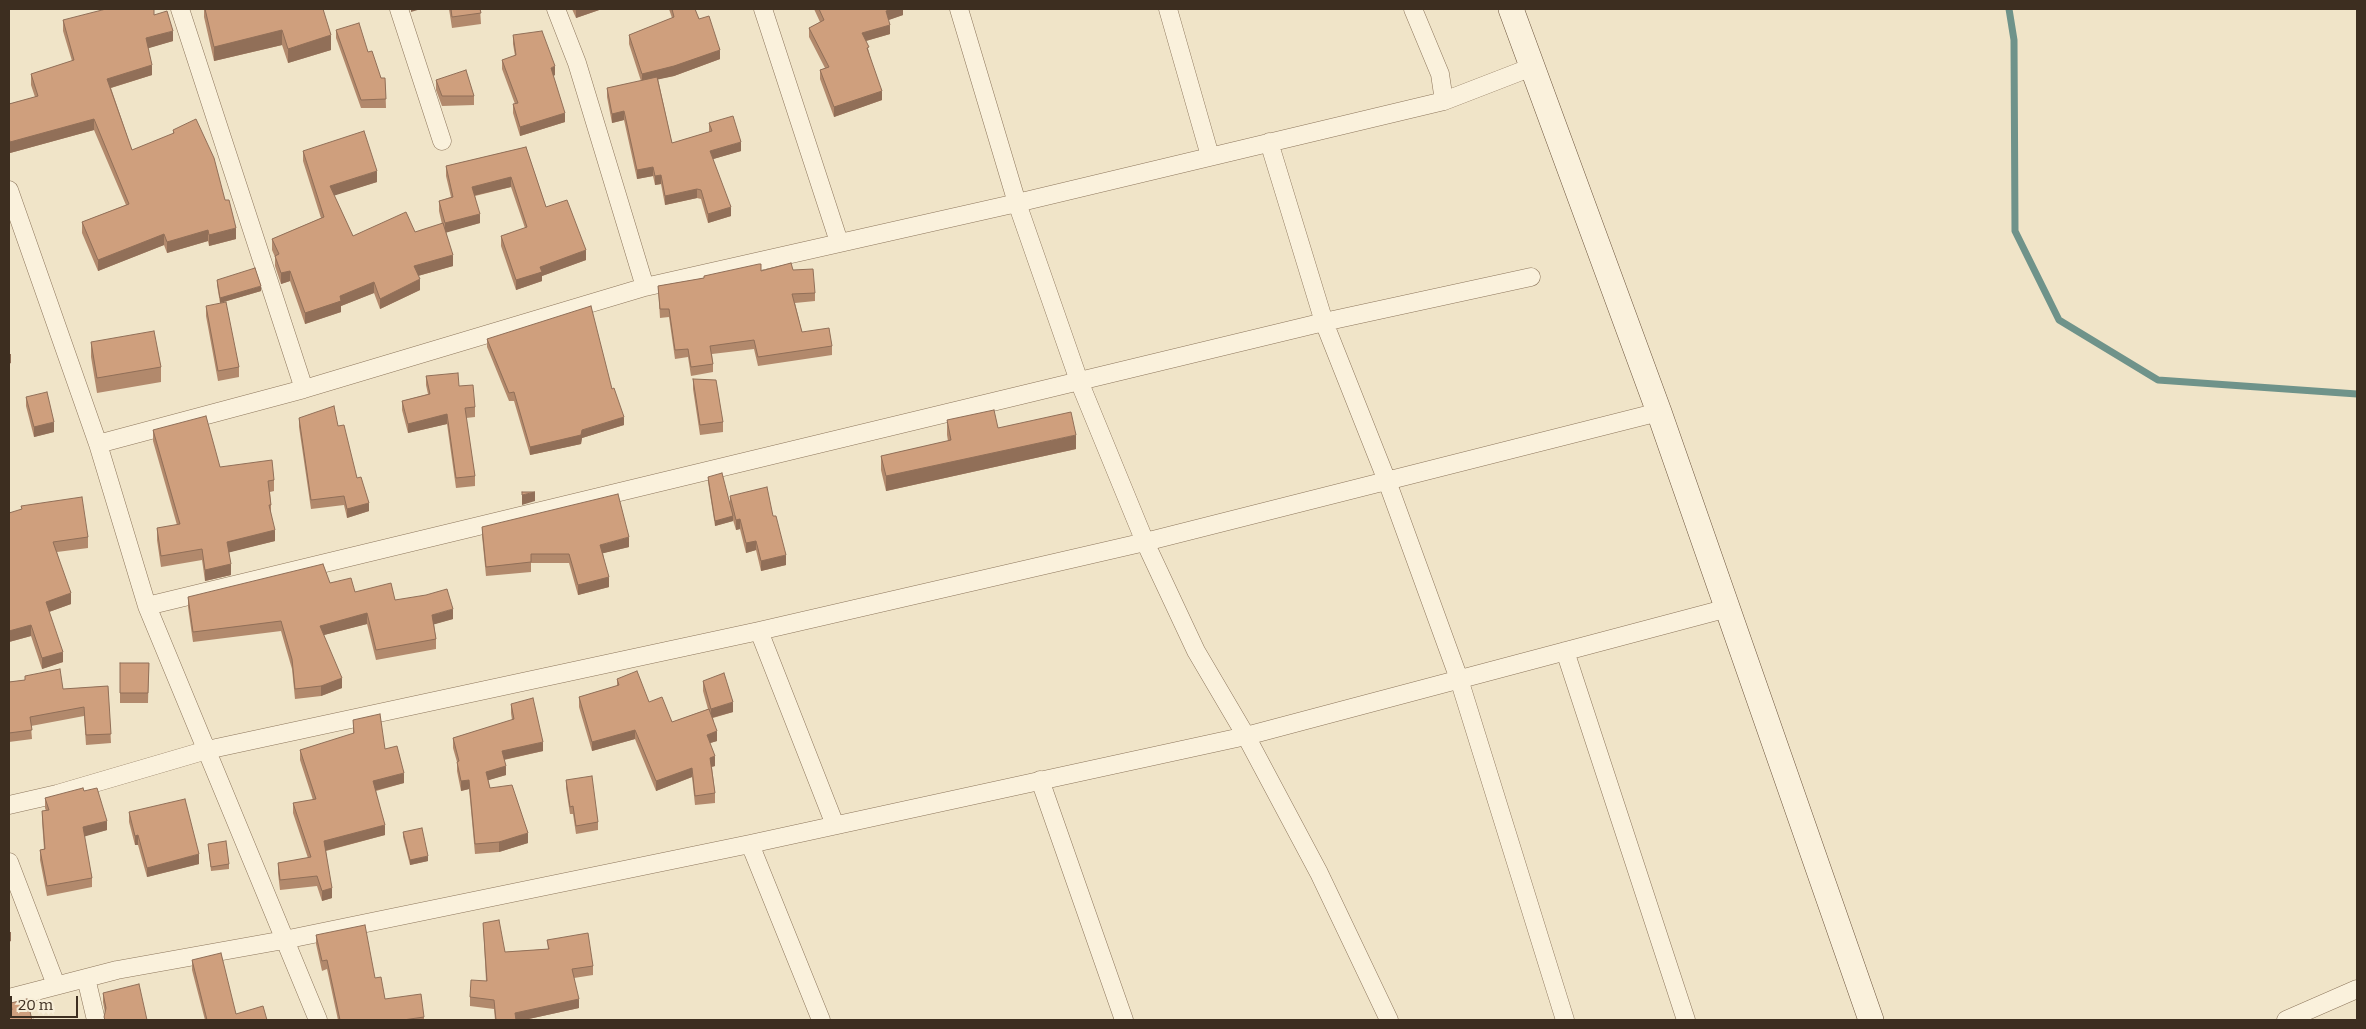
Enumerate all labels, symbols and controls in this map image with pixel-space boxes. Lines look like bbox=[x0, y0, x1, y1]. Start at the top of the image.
scale bar bbox=[12, 986, 80, 1018]
text: 20 m bbox=[18, 996, 53, 1014]

